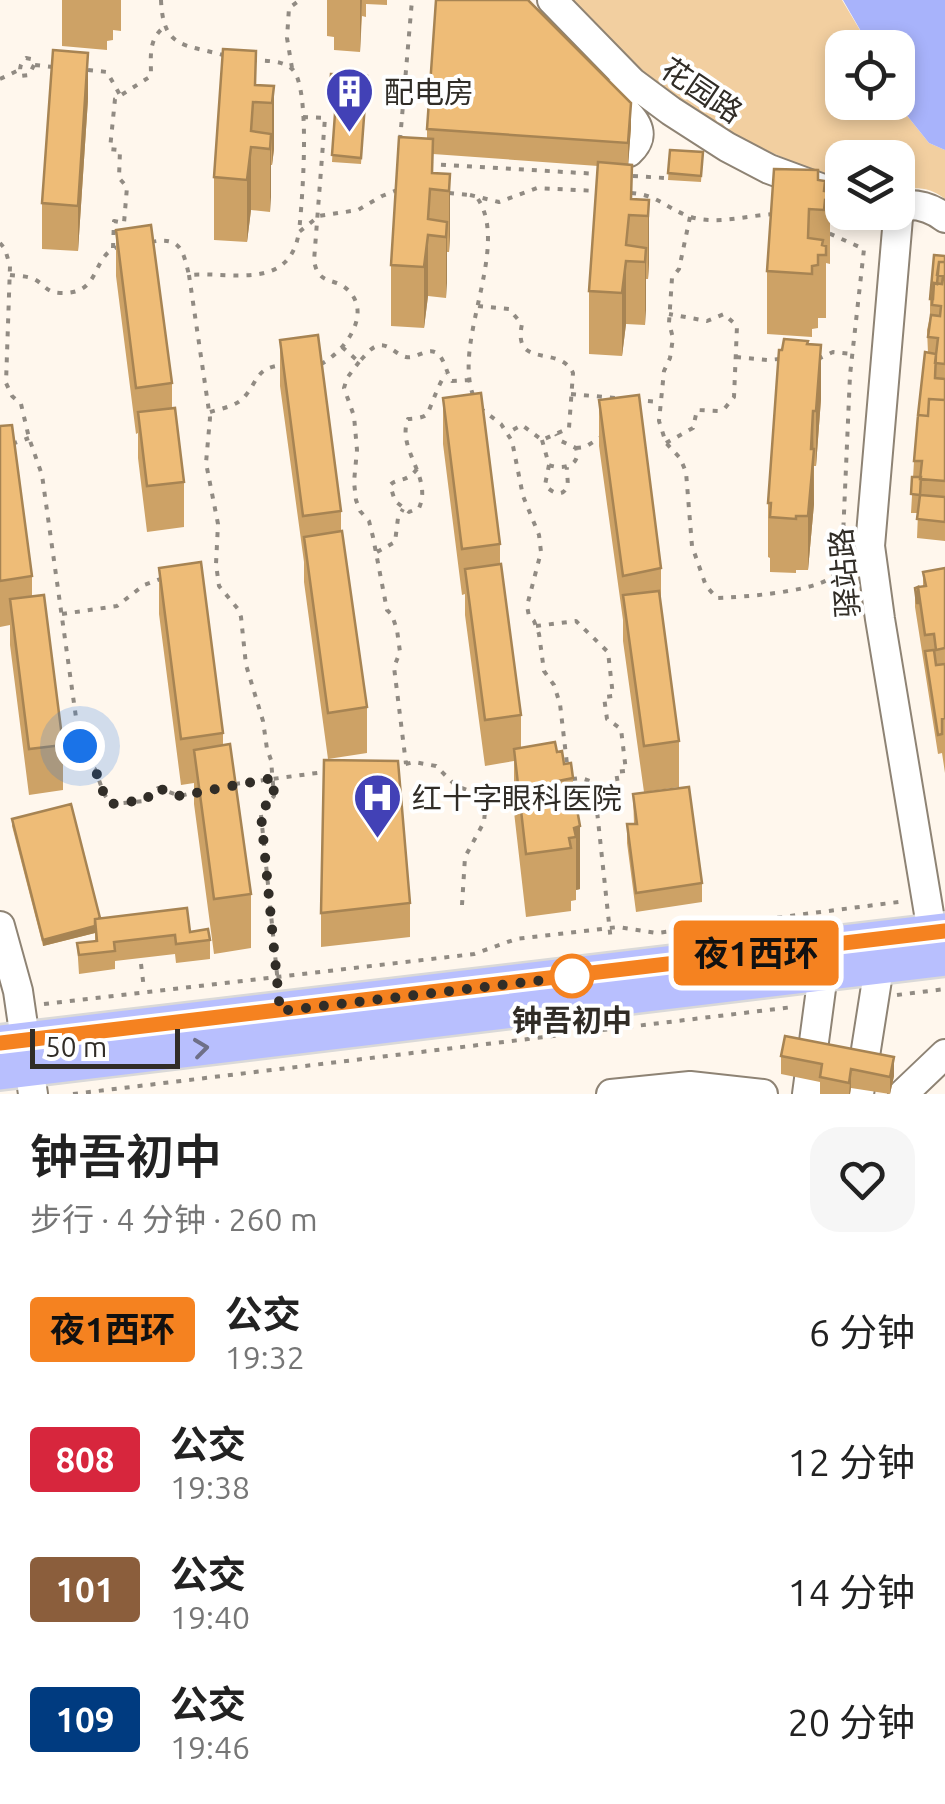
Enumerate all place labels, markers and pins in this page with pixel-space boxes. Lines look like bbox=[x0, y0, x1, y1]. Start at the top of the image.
building icon: 配电房 bbox=[323, 66, 375, 134]
place label: 配电房 bbox=[384, 75, 474, 109]
hospital icon: 红十字眼科医院 bbox=[351, 772, 403, 840]
place label: 红十字眼科医院 bbox=[412, 781, 622, 815]
marker: 钟吾初中 bbox=[551, 955, 593, 997]
place label: 钟吾初中 bbox=[512, 1003, 632, 1037]

